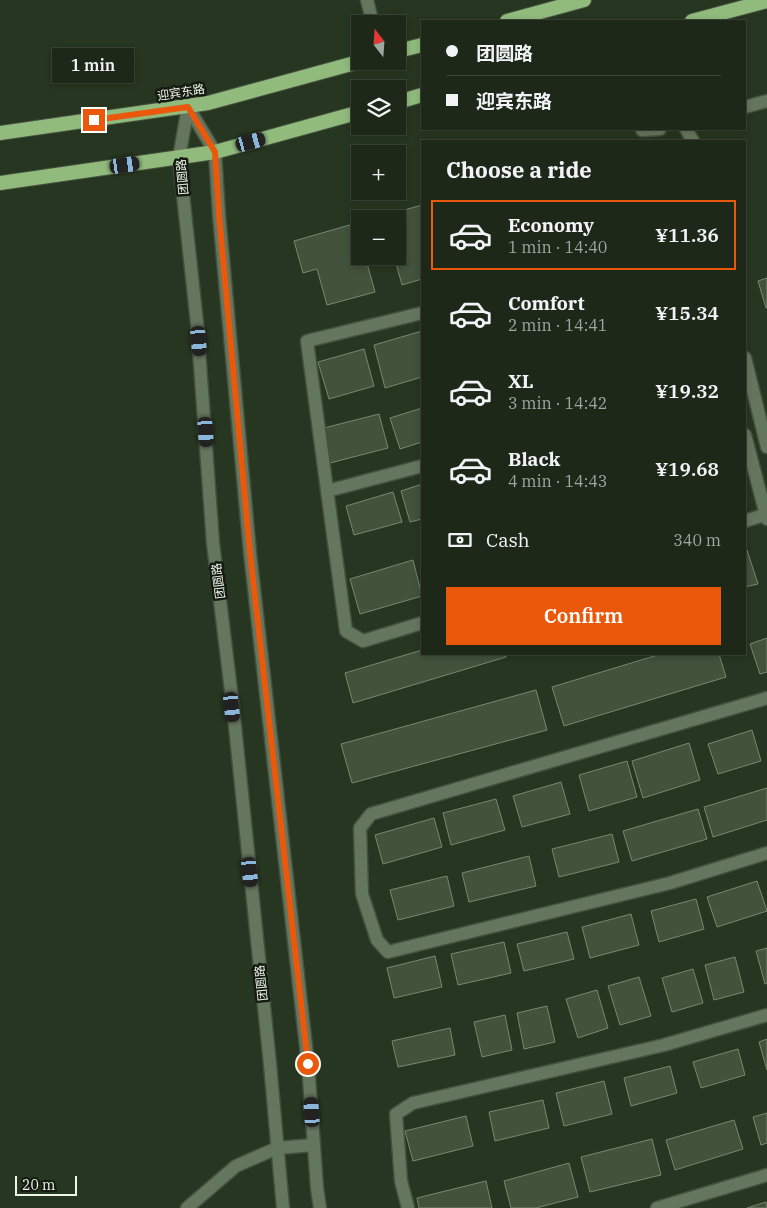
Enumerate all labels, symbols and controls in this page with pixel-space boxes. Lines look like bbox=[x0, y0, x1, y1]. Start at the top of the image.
north arrow bbox=[351, 15, 406, 70]
map controls bbox=[351, 15, 406, 265]
text: 团圆路 bbox=[476, 41, 533, 65]
callout: 1 min bbox=[53, 48, 135, 82]
text: 1 min bbox=[71, 55, 115, 75]
button: layers bbox=[351, 80, 406, 135]
street label: 迎宾东路 bbox=[156, 81, 206, 103]
text: 迎宾东路 bbox=[476, 89, 552, 113]
route end bbox=[83, 109, 105, 131]
car bbox=[234, 131, 267, 153]
button: + bbox=[351, 145, 406, 200]
car bbox=[109, 155, 140, 175]
text: Choose a ride bbox=[446, 155, 592, 184]
street label: 团圆路 bbox=[173, 158, 191, 196]
button: − bbox=[351, 210, 406, 265]
icon: car bbox=[448, 213, 493, 258]
text: Economy bbox=[508, 213, 594, 237]
text: ¥11.36 bbox=[655, 223, 719, 247]
text: 1 min · 14:40 bbox=[508, 237, 607, 257]
icon: car bbox=[448, 291, 493, 336]
text: Comfort bbox=[508, 291, 585, 315]
text: ¥15.34 bbox=[655, 301, 719, 325]
text: 2 min · 14:41 bbox=[508, 315, 607, 335]
car bbox=[190, 325, 207, 357]
icon: car bbox=[448, 369, 493, 414]
text: XL bbox=[508, 369, 534, 393]
text: ¥19.32 bbox=[655, 379, 719, 403]
text: 3 min · 14:42 bbox=[508, 393, 607, 413]
car bbox=[197, 417, 214, 447]
icon: car bbox=[448, 447, 493, 492]
text: Black bbox=[508, 447, 560, 471]
text: ¥19.68 bbox=[655, 457, 719, 481]
text: 4 min · 14:43 bbox=[508, 471, 607, 491]
icon: cash bbox=[446, 526, 474, 554]
text: Cash bbox=[486, 528, 530, 552]
text: 340 m bbox=[673, 530, 721, 550]
street label: 团圆路 bbox=[208, 562, 228, 600]
button: Confirm bbox=[446, 587, 721, 645]
car bbox=[222, 691, 241, 723]
car bbox=[240, 856, 259, 888]
street label: 团圆路 bbox=[252, 964, 270, 1002]
route start bbox=[297, 1053, 319, 1075]
car bbox=[303, 1097, 320, 1127]
scale bar bbox=[15, 1173, 78, 1196]
text: 20 m bbox=[22, 1176, 55, 1194]

